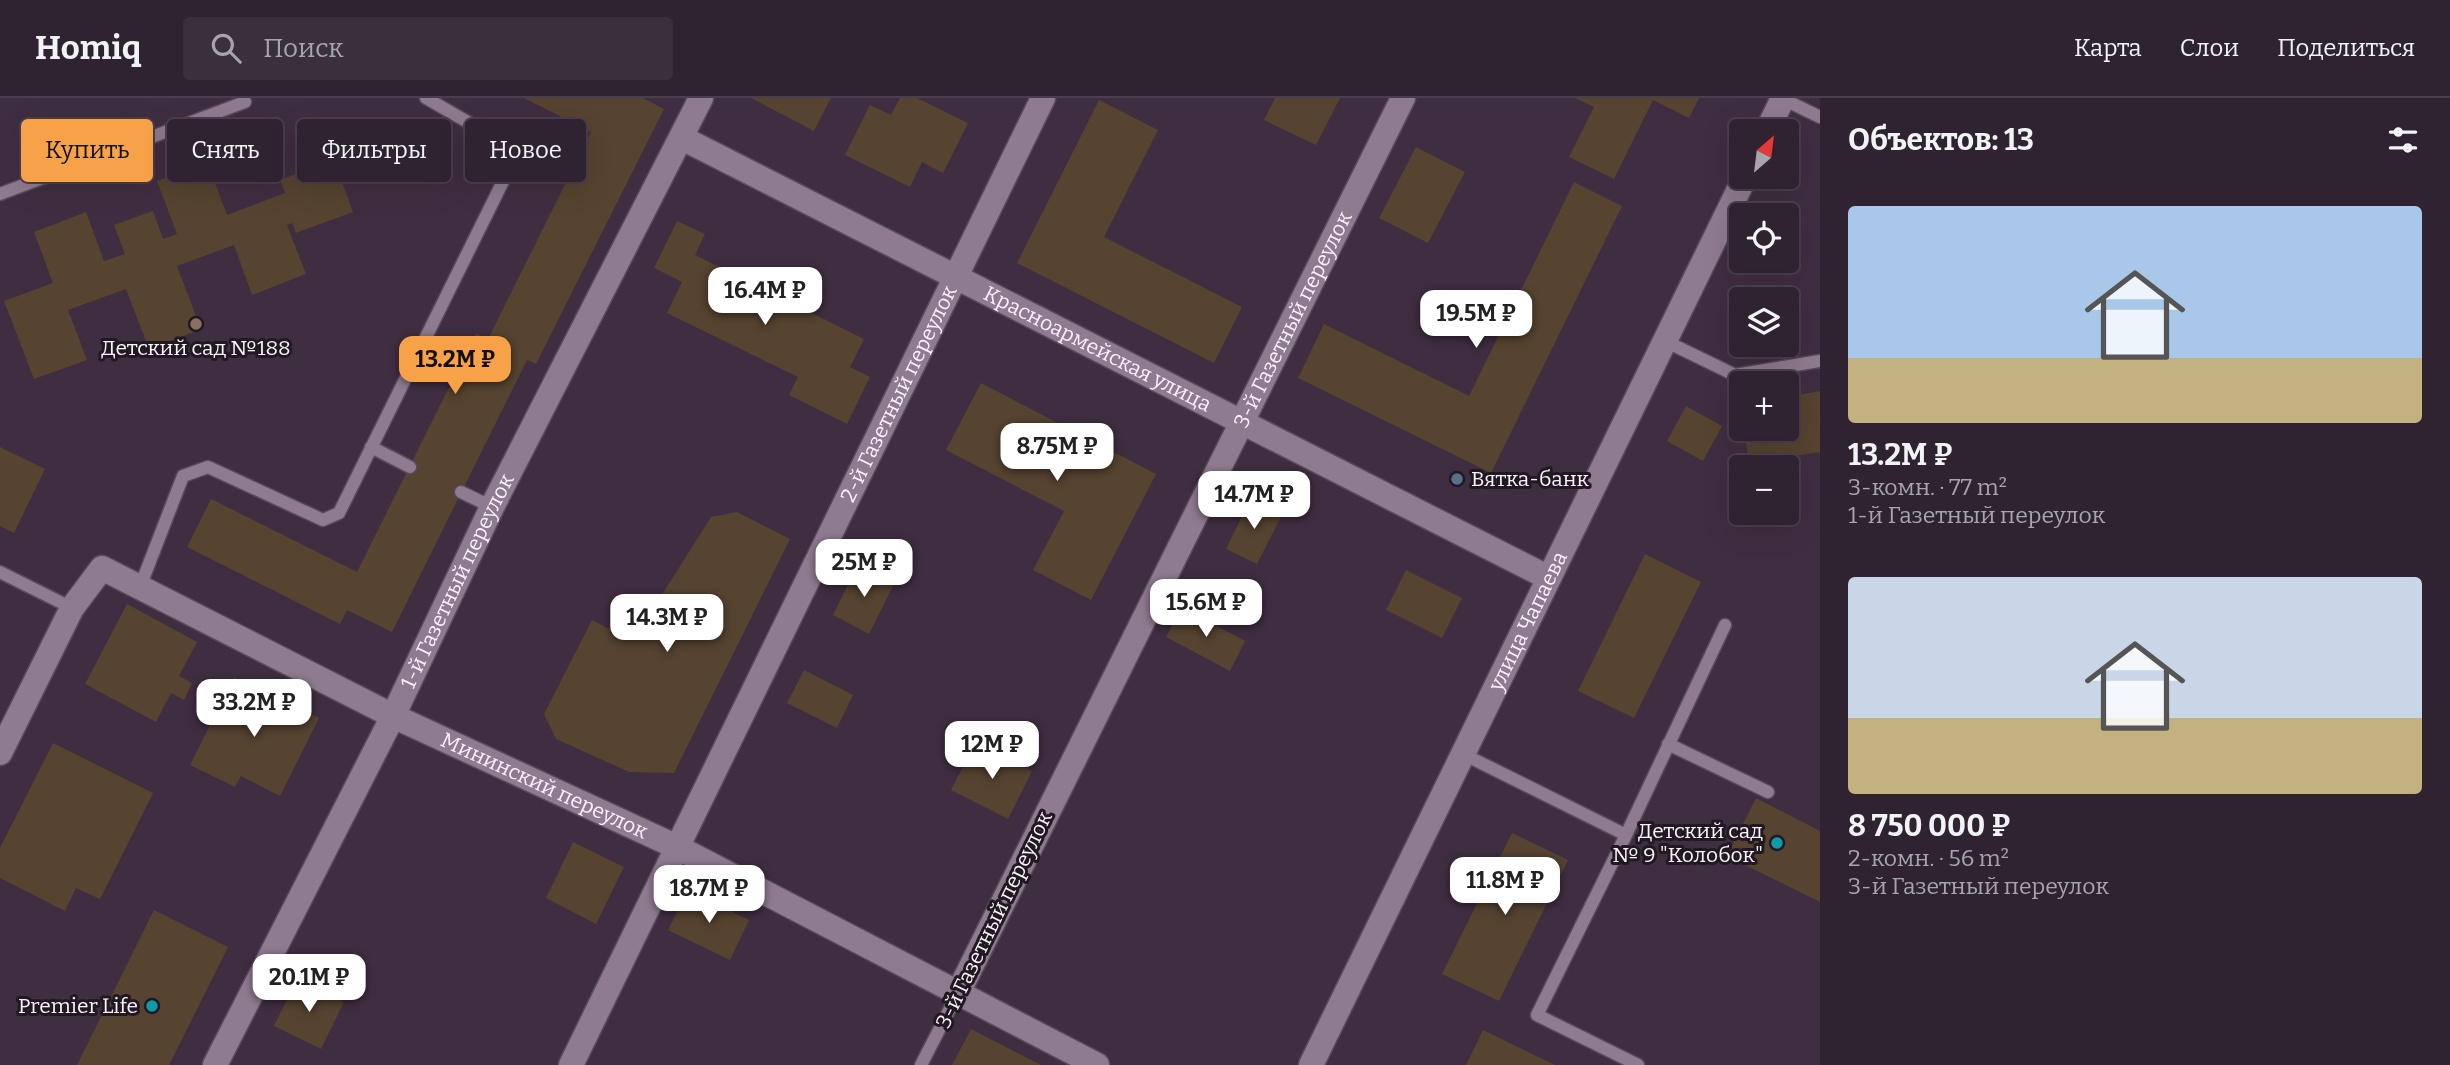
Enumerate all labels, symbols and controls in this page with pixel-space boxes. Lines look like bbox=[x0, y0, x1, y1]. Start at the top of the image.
search box bbox=[183, 17, 673, 80]
text: Homiq bbox=[35, 28, 141, 68]
icon: search bbox=[207, 29, 245, 67]
text: Поиск bbox=[263, 33, 343, 64]
text: Карта bbox=[2074, 34, 2142, 62]
text: Слои bbox=[2180, 34, 2239, 62]
text: Поделиться bbox=[2277, 34, 2415, 62]
chip: Купить bbox=[21, 119, 153, 182]
chip: Снять bbox=[167, 119, 283, 182]
chip: Фильтры bbox=[297, 119, 451, 182]
chip: Новое bbox=[465, 119, 586, 182]
north arrow bbox=[1729, 119, 1799, 189]
map controls bbox=[1729, 119, 1799, 525]
icon: filters bbox=[2384, 121, 2422, 159]
text: Объектов: 13 bbox=[1848, 122, 2034, 158]
button: locate bbox=[1729, 203, 1799, 273]
street label: 3-й Газетный переулок bbox=[1228, 207, 1358, 432]
icon: home bbox=[2072, 252, 2198, 378]
pin: 16.4M ₽ bbox=[700, 268, 830, 327]
text: 16.4M ₽ bbox=[724, 276, 806, 304]
street label: Красноармейская улица bbox=[979, 280, 1216, 418]
street label: 2-й Газетный переулок bbox=[835, 281, 963, 506]
button: layers bbox=[1729, 287, 1799, 357]
pin: 19.5M ₽ bbox=[1411, 290, 1541, 350]
text: 19.5M ₽ bbox=[1436, 299, 1516, 327]
marker: Детский сад №188 bbox=[188, 316, 204, 332]
place label: Детский сад №188 bbox=[101, 335, 291, 361]
pin: 13.2M ₽ bbox=[390, 336, 520, 396]
text: 13.2M ₽ bbox=[415, 345, 495, 373]
button: + bbox=[1729, 371, 1799, 441]
pin: 8.75M ₽ bbox=[992, 424, 1122, 483]
text: 8.75M ₽ bbox=[1016, 432, 1098, 460]
text: 13.2M ₽ bbox=[1848, 437, 1952, 473]
button: − bbox=[1729, 455, 1799, 525]
place label: Вятка-банк bbox=[1471, 466, 1590, 492]
street label: 1-й Газетный переулок bbox=[395, 469, 520, 693]
marker: Вятка-банк bbox=[1449, 471, 1465, 487]
pin: 14.7M ₽ bbox=[1189, 472, 1319, 531]
text: 3-комн. · 77 m² bbox=[1848, 473, 2007, 501]
text: 14.7M ₽ bbox=[1214, 480, 1294, 508]
text: 1-й Газетный переулок bbox=[1848, 501, 2105, 529]
pin: 25M ₽ bbox=[815, 540, 913, 599]
street label: улица Чапаева bbox=[1482, 547, 1573, 696]
text: 25M ₽ bbox=[832, 548, 896, 576]
pin: 15.6M ₽ bbox=[1141, 580, 1271, 639]
text: 15.6M ₽ bbox=[1166, 588, 1246, 616]
pin: 14.3M ₽ bbox=[602, 594, 732, 654]
text: 14.3M ₽ bbox=[626, 603, 708, 631]
icon: home bbox=[2072, 623, 2198, 749]
pin: 33.2M ₽ bbox=[189, 680, 319, 739]
text: 33.2M ₽ bbox=[213, 688, 295, 716]
pin: 12M ₽ bbox=[943, 722, 1041, 781]
street label: Мининский переулок bbox=[437, 727, 652, 845]
text: 12M ₽ bbox=[961, 730, 1023, 758]
street label: 3-й Газетный переулок bbox=[930, 807, 1058, 1033]
text: 8 750 000 ₽ bbox=[1848, 808, 2010, 844]
place label: Детский сад № 9 "Колобок" bbox=[1613, 818, 1763, 868]
marker: Детский сад № 9 "Колобок" bbox=[1769, 835, 1785, 851]
text: 2-комн. · 56 m² bbox=[1848, 844, 2009, 872]
pin: 11.8M ₽ bbox=[1440, 858, 1570, 917]
pin: 18.7M ₽ bbox=[644, 866, 774, 925]
text: 11.8M ₽ bbox=[1466, 866, 1544, 894]
text: 3-й Газетный переулок bbox=[1848, 872, 2109, 900]
text: 18.7M ₽ bbox=[670, 874, 748, 902]
pin: 20.1M ₽ bbox=[244, 954, 374, 1014]
text: 20.1M ₽ bbox=[269, 963, 349, 991]
place label: Premier Life bbox=[18, 993, 138, 1019]
marker: Premier Life bbox=[144, 998, 160, 1014]

